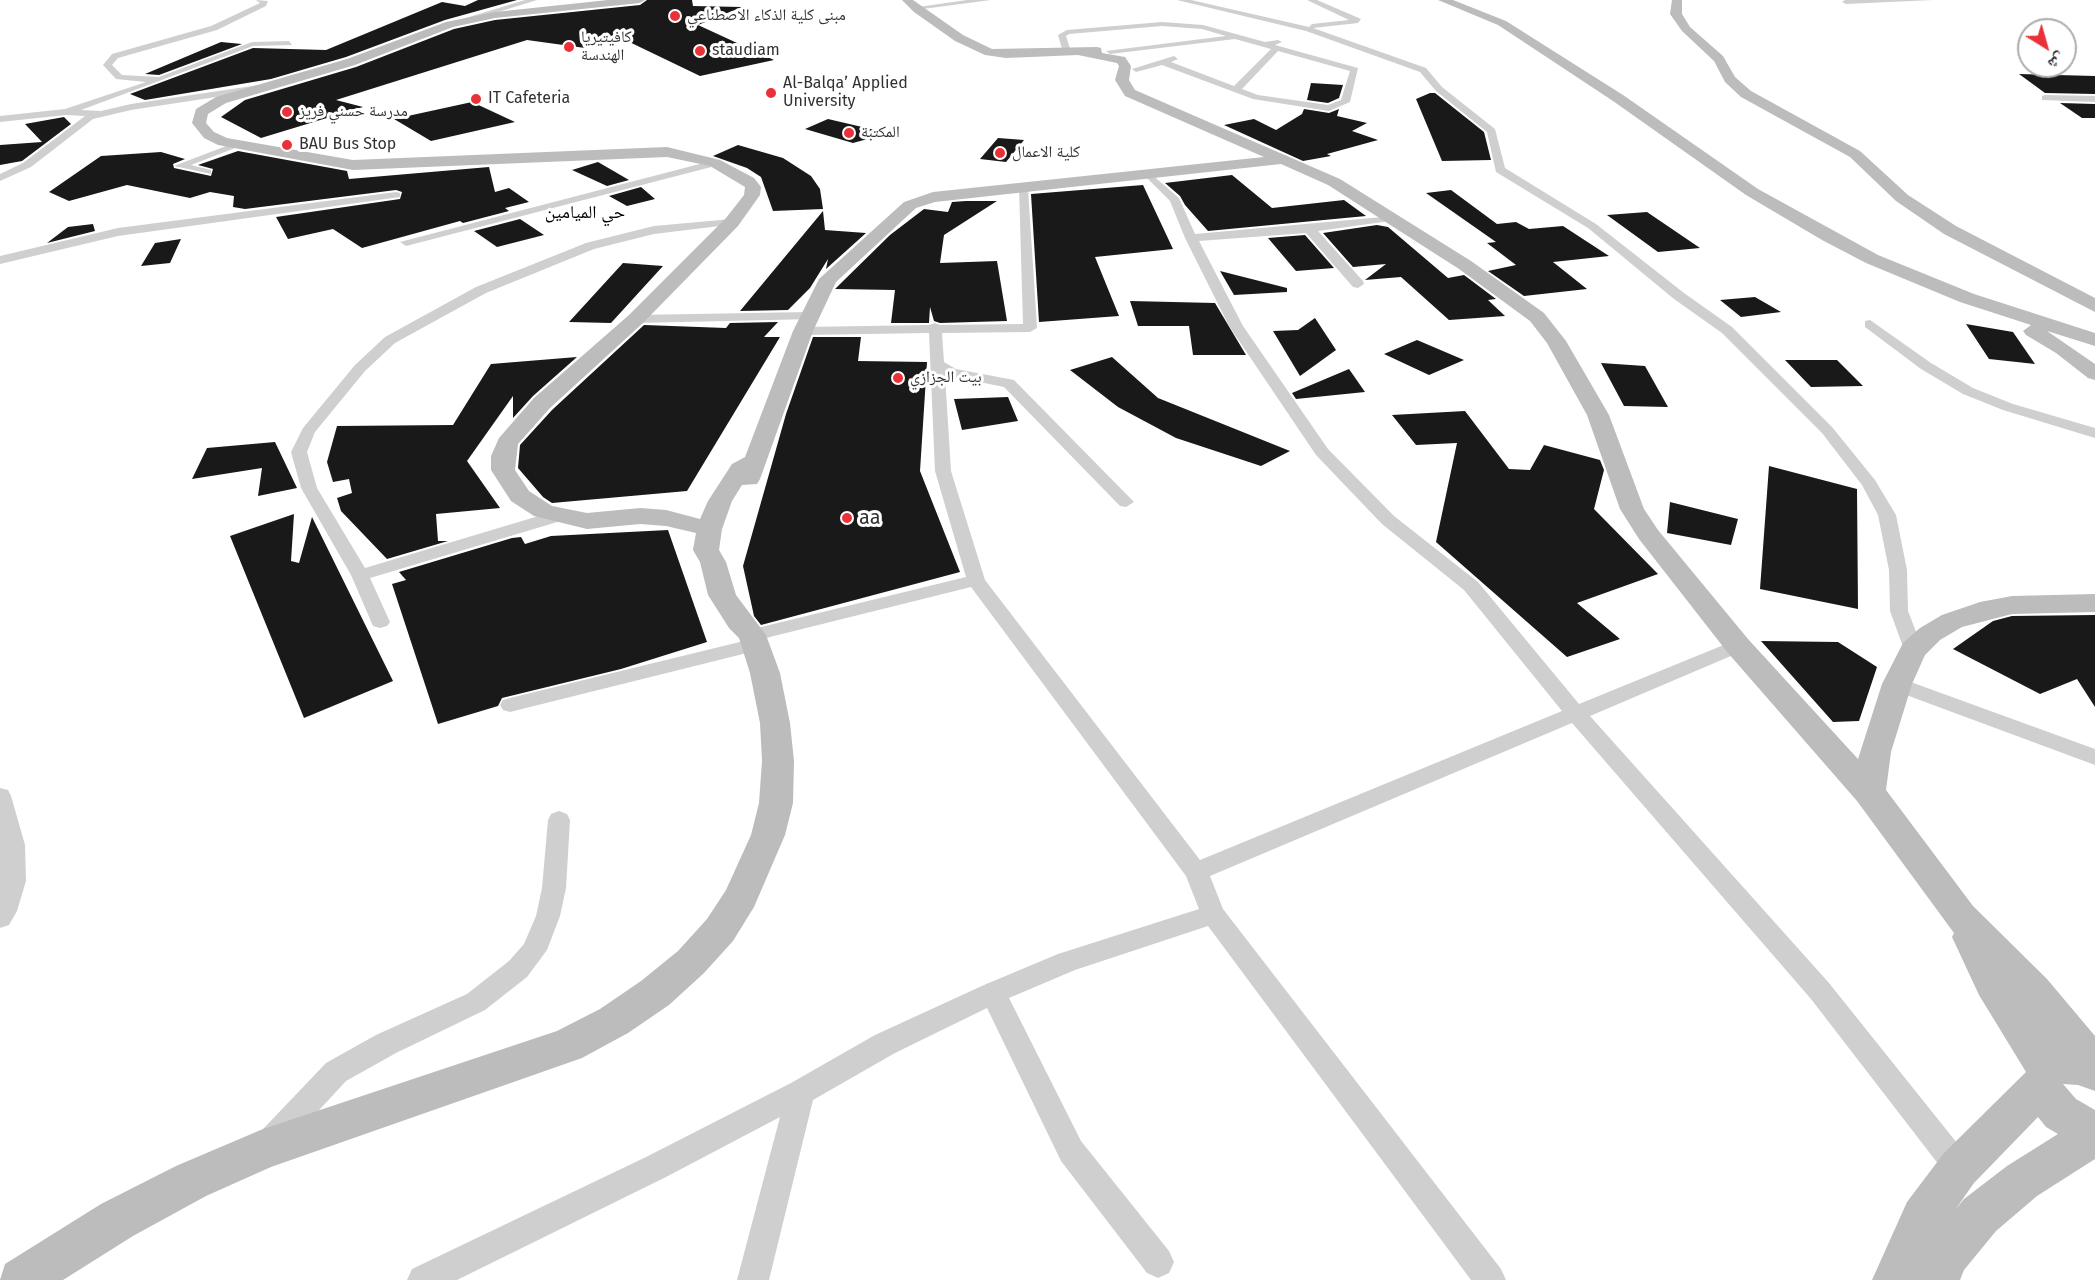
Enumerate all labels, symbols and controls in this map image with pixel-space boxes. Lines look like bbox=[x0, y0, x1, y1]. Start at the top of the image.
place label: مبنى كلية الذكاء الاصطناعي bbox=[687, 6, 846, 26]
marker: مبنى كلية الذكاء الاصطناعي bbox=[668, 9, 682, 23]
north arrow bbox=[2017, 18, 2077, 78]
place label: كافيتيريا الهندسة bbox=[581, 28, 632, 66]
marker: كافيتيريا الهندسة bbox=[562, 40, 576, 54]
place label: staudiam bbox=[712, 41, 780, 61]
marker: staudiam bbox=[693, 44, 707, 58]
text: ش bbox=[2044, 48, 2069, 74]
place label: Al-Balqaʼ Applied University bbox=[783, 74, 908, 112]
marker: Al-Balqaʼ Applied University bbox=[764, 86, 778, 100]
place label: IT Cafeteria bbox=[488, 89, 570, 109]
marker: IT Cafeteria bbox=[469, 92, 483, 106]
place label: مدرسة حسني فريز bbox=[299, 102, 408, 122]
marker: مدرسة حسني فريز bbox=[280, 105, 294, 119]
place label: المكتبة bbox=[861, 123, 900, 143]
marker: المكتبة bbox=[842, 126, 856, 140]
place label: BAU Bus Stop bbox=[299, 135, 396, 155]
marker: BAU Bus Stop bbox=[280, 138, 294, 152]
place label: كلية الاعمال bbox=[1012, 143, 1080, 163]
marker: كلية الاعمال bbox=[993, 146, 1007, 160]
district label: حي الميامين bbox=[545, 202, 625, 224]
place label: بيت الجزازي bbox=[910, 368, 982, 388]
marker: بيت الجزازي bbox=[891, 371, 905, 385]
place label: aa bbox=[859, 506, 881, 530]
marker: aa bbox=[840, 511, 854, 525]

